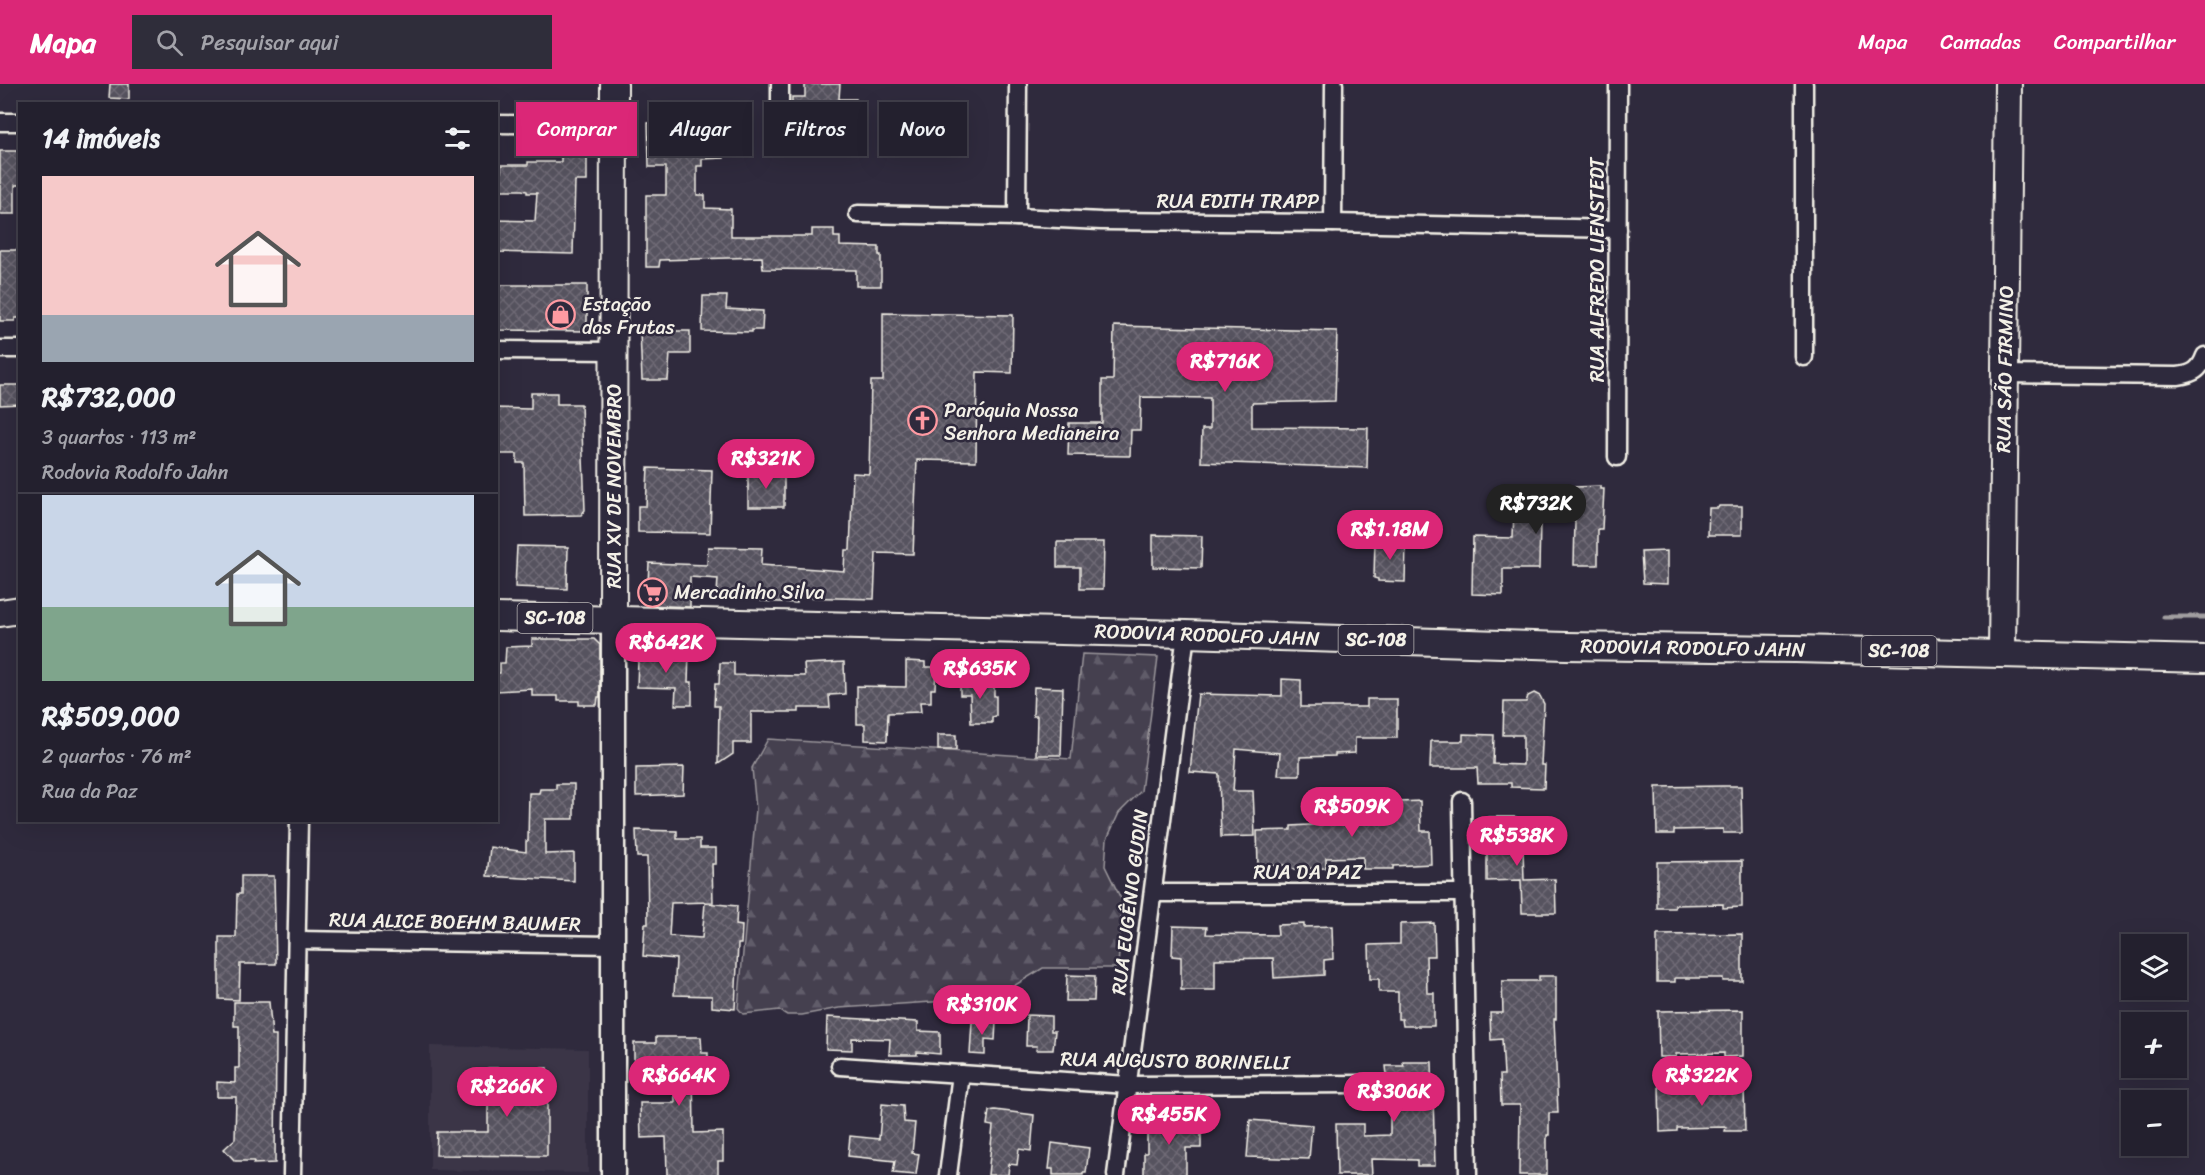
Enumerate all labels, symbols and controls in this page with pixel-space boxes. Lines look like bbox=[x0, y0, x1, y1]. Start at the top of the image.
search box bbox=[132, 15, 552, 69]
text: Mapa bbox=[30, 18, 96, 67]
text: Pesquisar aqui bbox=[201, 23, 339, 62]
text: Mapa bbox=[1858, 23, 1907, 61]
text: Camadas bbox=[1940, 23, 2021, 61]
text: Compartilhar bbox=[2054, 23, 2175, 61]
icon: search bbox=[153, 26, 186, 59]
chip: Comprar bbox=[516, 102, 637, 156]
chip: Alugar bbox=[649, 102, 752, 156]
chip: Filtros bbox=[764, 102, 867, 156]
chip: Novo bbox=[879, 102, 967, 156]
text: 14 imóveis bbox=[42, 115, 160, 161]
icon: filters bbox=[441, 122, 474, 155]
street label: RUA ALFREDO LIENSTEDT bbox=[1580, 156, 1615, 382]
street label: RUA EDITH TRAPP bbox=[1157, 184, 1319, 219]
icon: home bbox=[204, 215, 312, 323]
street label: RUA SÃO FIRMINO bbox=[1986, 285, 2024, 453]
place label: Estação das Frutas bbox=[582, 287, 676, 345]
shop icon: Estação das Frutas bbox=[545, 299, 577, 331]
pin: R$716K bbox=[1176, 342, 1274, 393]
text: R$716K bbox=[1190, 344, 1260, 379]
text: R$732,000 bbox=[42, 374, 176, 420]
street label: RUA XV DE NOVEMBRO bbox=[597, 383, 632, 589]
place label: Paróquia Nossa Senhora Medianeira bbox=[944, 393, 1119, 451]
church icon: Paróquia Nossa Senhora Medianeira bbox=[907, 405, 939, 437]
text: 3 quartos · 113 m² bbox=[42, 420, 196, 455]
pin: R$321K bbox=[717, 439, 815, 490]
text: R$321K bbox=[732, 441, 800, 476]
text: Rodovia Rodolfo Jahn bbox=[42, 455, 228, 490]
pin: R$732K bbox=[1487, 484, 1585, 535]
text: R$732K bbox=[1500, 486, 1572, 521]
pin: R$1.18M bbox=[1335, 510, 1445, 561]
text: R$1.18M bbox=[1351, 512, 1429, 547]
icon: home bbox=[204, 534, 312, 642]
place label: Mercadinho Silva bbox=[674, 575, 825, 610]
supermarket icon: Mercadinho Silva bbox=[637, 576, 669, 608]
road number: SC-108 bbox=[518, 603, 592, 633]
street label: RODOVIA RODOLFO JAHN bbox=[1094, 614, 1320, 656]
pin: R$642K bbox=[617, 623, 715, 674]
text: R$642K bbox=[629, 625, 703, 660]
road number: SC-108 bbox=[1338, 625, 1414, 655]
street label: RODOVIA RODOLFO JAHN bbox=[1580, 629, 1806, 667]
road number: SC-108 bbox=[1862, 636, 1936, 666]
pin: R$635K bbox=[931, 649, 1029, 700]
text: R$635K bbox=[944, 651, 1016, 686]
text: R$509,000 bbox=[42, 693, 180, 739]
text: 2 quartos · 76 m² bbox=[42, 739, 192, 774]
text: Rua da Paz bbox=[42, 774, 138, 809]
pin: R$509K bbox=[1303, 787, 1401, 838]
text: R$509K bbox=[1315, 789, 1389, 824]
street label: RUA EUGÊNIO GUDIN bbox=[1101, 807, 1159, 997]
pin: R$538K bbox=[1468, 816, 1566, 867]
text: R$538K bbox=[1480, 818, 1554, 853]
street label: RUA DA PAZ bbox=[1253, 855, 1363, 890]
street label: RUA ALICE BOEHM BAUMER bbox=[329, 902, 581, 942]
map controls bbox=[2121, 934, 2187, 1156]
button: layers bbox=[2121, 934, 2187, 1000]
pin: R$310K bbox=[933, 985, 1031, 1036]
text: R$310K bbox=[947, 987, 1017, 1022]
button: + bbox=[2121, 1012, 2187, 1078]
street label: RUA AUGUSTO BORINELLI bbox=[1060, 1041, 1291, 1081]
pin: R$664K bbox=[630, 1056, 728, 1107]
pin: R$322K bbox=[1653, 1056, 1751, 1107]
text: R$664K bbox=[643, 1058, 715, 1093]
text: R$322K bbox=[1666, 1058, 1738, 1093]
pin: R$266K bbox=[458, 1067, 556, 1118]
text: R$266K bbox=[471, 1069, 543, 1104]
pin: R$306K bbox=[1345, 1072, 1443, 1123]
text: R$306K bbox=[1358, 1074, 1430, 1109]
button: − bbox=[2121, 1090, 2187, 1156]
pin: R$455K bbox=[1120, 1095, 1218, 1146]
text: R$455K bbox=[1132, 1097, 1206, 1132]

